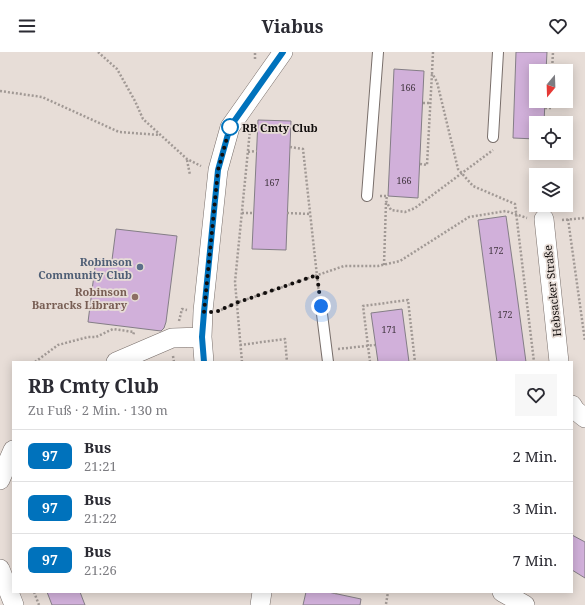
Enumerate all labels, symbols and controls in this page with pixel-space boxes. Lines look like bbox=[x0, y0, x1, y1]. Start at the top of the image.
text: Viabus bbox=[261, 14, 324, 38]
icon: menu bbox=[16, 15, 38, 37]
icon: heart bbox=[547, 15, 569, 37]
north arrow bbox=[529, 64, 573, 108]
map controls bbox=[529, 64, 573, 212]
house number: 166 bbox=[400, 81, 416, 94]
button: locate bbox=[529, 116, 573, 160]
marker: RB Cmty Club bbox=[221, 118, 239, 136]
place label: RB Cmty Club bbox=[242, 120, 318, 135]
button: layers bbox=[529, 168, 573, 212]
house number: 166 bbox=[396, 174, 412, 187]
house number: 167 bbox=[264, 176, 280, 189]
house number: 172 bbox=[488, 244, 504, 257]
street label: Hebsacker Straße bbox=[540, 244, 564, 338]
place label: Robinson Community Club bbox=[38, 254, 133, 282]
marker: Robinson Community Club bbox=[135, 262, 145, 272]
place label: Robinson Barracks Library bbox=[32, 284, 128, 312]
marker: Robinson Barracks Library bbox=[130, 292, 140, 302]
your location bbox=[311, 296, 331, 316]
house number: 172 bbox=[497, 308, 513, 321]
house number: 171 bbox=[381, 323, 397, 336]
text: RB Cmty Club bbox=[28, 373, 159, 399]
button: heart bbox=[515, 374, 557, 416]
text: Zu Fuß · 2 Min. · 130 m bbox=[28, 401, 168, 419]
text: Bus bbox=[84, 437, 111, 457]
text: 97 bbox=[42, 446, 58, 465]
text: 2 Min. bbox=[512, 446, 557, 466]
text: 21:21 bbox=[84, 457, 117, 475]
text: Bus bbox=[84, 489, 111, 509]
text: 97 bbox=[42, 498, 58, 517]
text: 3 Min. bbox=[512, 498, 557, 518]
text: 21:22 bbox=[84, 509, 117, 527]
text: Bus bbox=[84, 541, 111, 561]
text: 97 bbox=[42, 550, 58, 569]
text: 7 Min. bbox=[512, 550, 557, 570]
text: 21:26 bbox=[84, 561, 117, 579]

